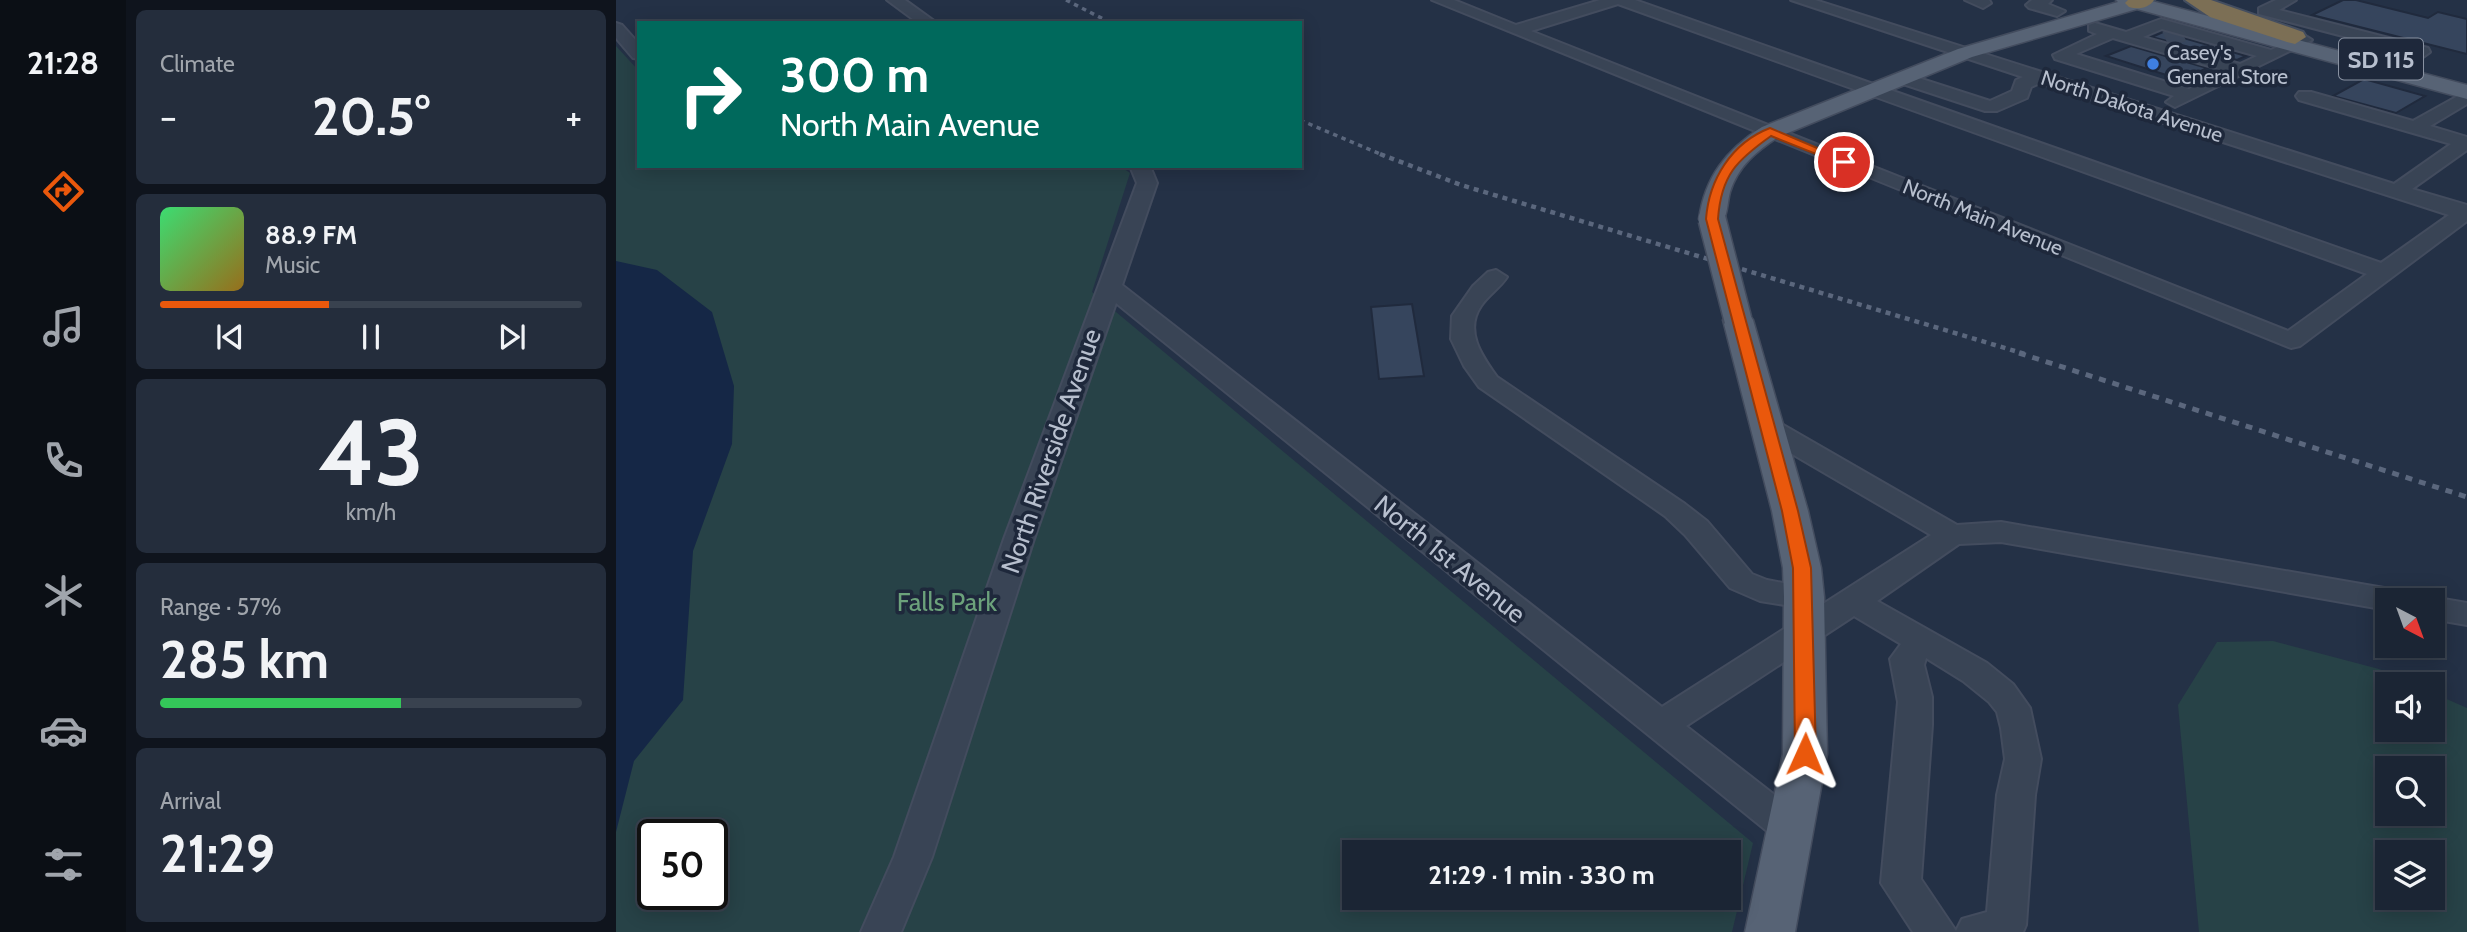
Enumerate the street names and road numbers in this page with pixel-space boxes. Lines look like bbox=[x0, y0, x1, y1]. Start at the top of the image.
road number: SD 115 bbox=[2339, 38, 2423, 80]
street label: North Dakota Avenue bbox=[2038, 65, 2226, 147]
street label: North Main Avenue bbox=[1899, 173, 2067, 261]
street label: North Riverside Avenue bbox=[994, 324, 1108, 578]
street label: North 1st Avenue bbox=[1368, 488, 1532, 630]

